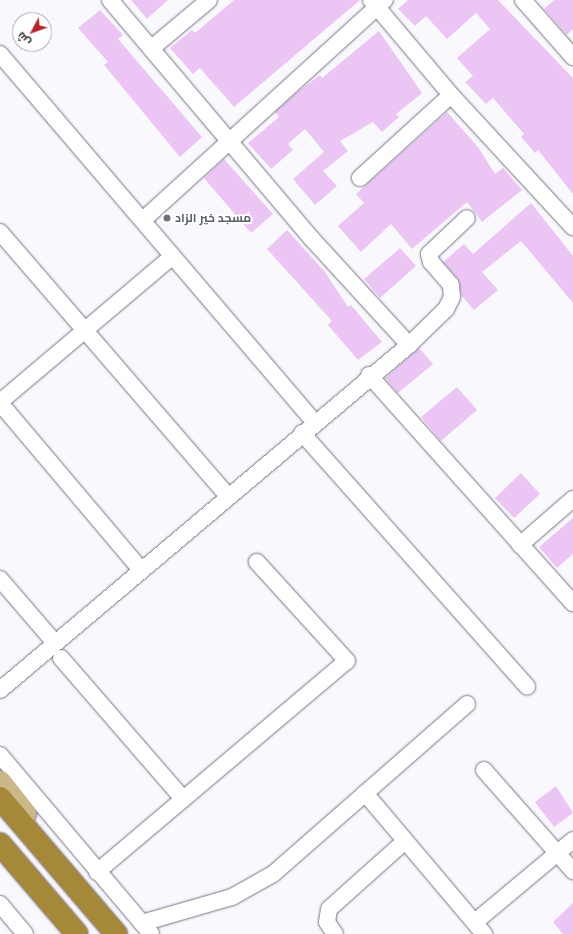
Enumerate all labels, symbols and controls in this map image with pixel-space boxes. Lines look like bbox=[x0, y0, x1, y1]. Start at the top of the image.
north arrow bbox=[12, 12, 52, 52]
text: ش bbox=[13, 29, 34, 50]
place label: مسجد خير الزاد bbox=[175, 211, 251, 225]
marker: مسجد خير الزاد bbox=[162, 213, 172, 223]

